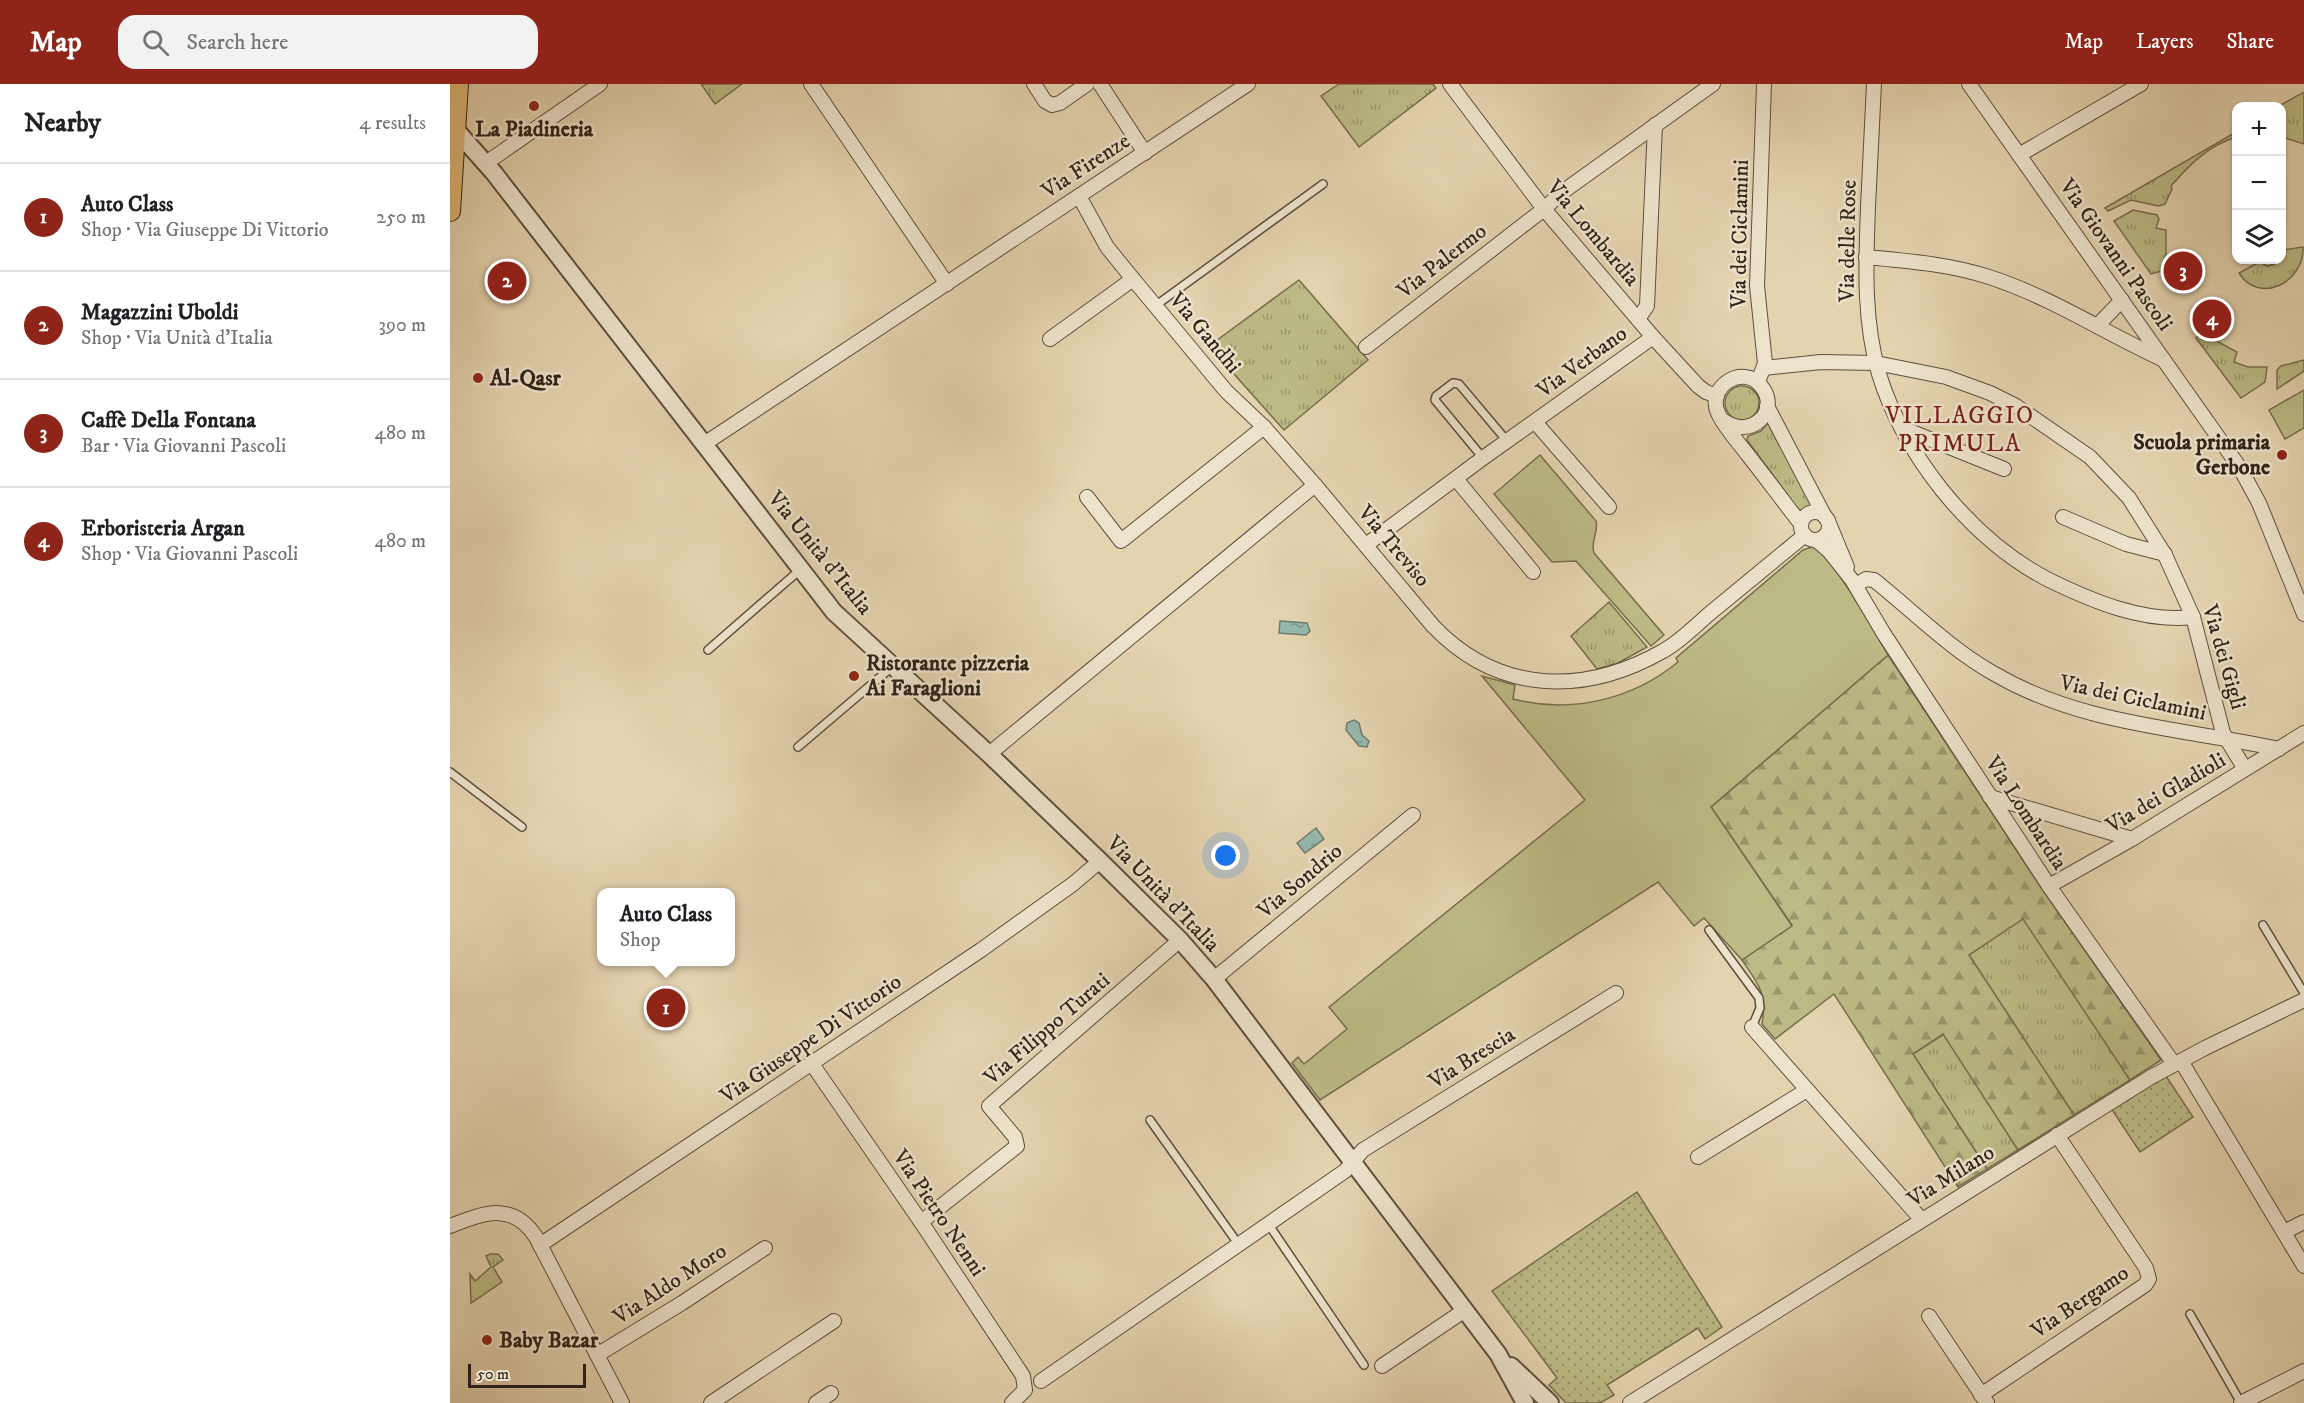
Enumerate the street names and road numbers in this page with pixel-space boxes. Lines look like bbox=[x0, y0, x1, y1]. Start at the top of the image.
street label: Via Firenze bbox=[1036, 127, 1135, 205]
street label: Via dei Ciclamini bbox=[1725, 159, 1755, 310]
street label: Via Giovanni Pascoli bbox=[2053, 173, 2179, 336]
street label: Via Lombardia bbox=[1540, 174, 1646, 292]
street label: Via delle Rose bbox=[1833, 180, 1863, 303]
street label: Via Palermo bbox=[1391, 218, 1492, 305]
street label: Via Gandhi bbox=[1163, 286, 1247, 379]
street label: Via Verbano bbox=[1531, 320, 1633, 404]
street label: Via Unità d'Italia bbox=[761, 485, 879, 621]
street label: Via Treviso bbox=[1351, 499, 1436, 592]
street label: Via dei Gigli bbox=[2196, 600, 2252, 713]
street label: Via dei Ciclamini bbox=[2056, 669, 2209, 727]
street label: Via dei Gladioli bbox=[2100, 747, 2231, 840]
street label: Via Lombardia bbox=[1979, 750, 2073, 876]
street label: Via Unità d'Italia bbox=[1100, 829, 1226, 958]
street label: Via Sondrio bbox=[1251, 838, 1348, 925]
street label: Via Filippo Turati bbox=[978, 967, 1116, 1092]
street label: Via Giuseppe Di Vittorio bbox=[714, 968, 907, 1110]
street label: Via Brescia bbox=[1423, 1021, 1521, 1096]
street label: Via Milano bbox=[1902, 1139, 1999, 1214]
street label: Via Pietro Nenni bbox=[886, 1144, 991, 1282]
street label: Via Aldo Moro bbox=[607, 1237, 732, 1331]
street label: Via Bergamo bbox=[2025, 1260, 2134, 1345]

